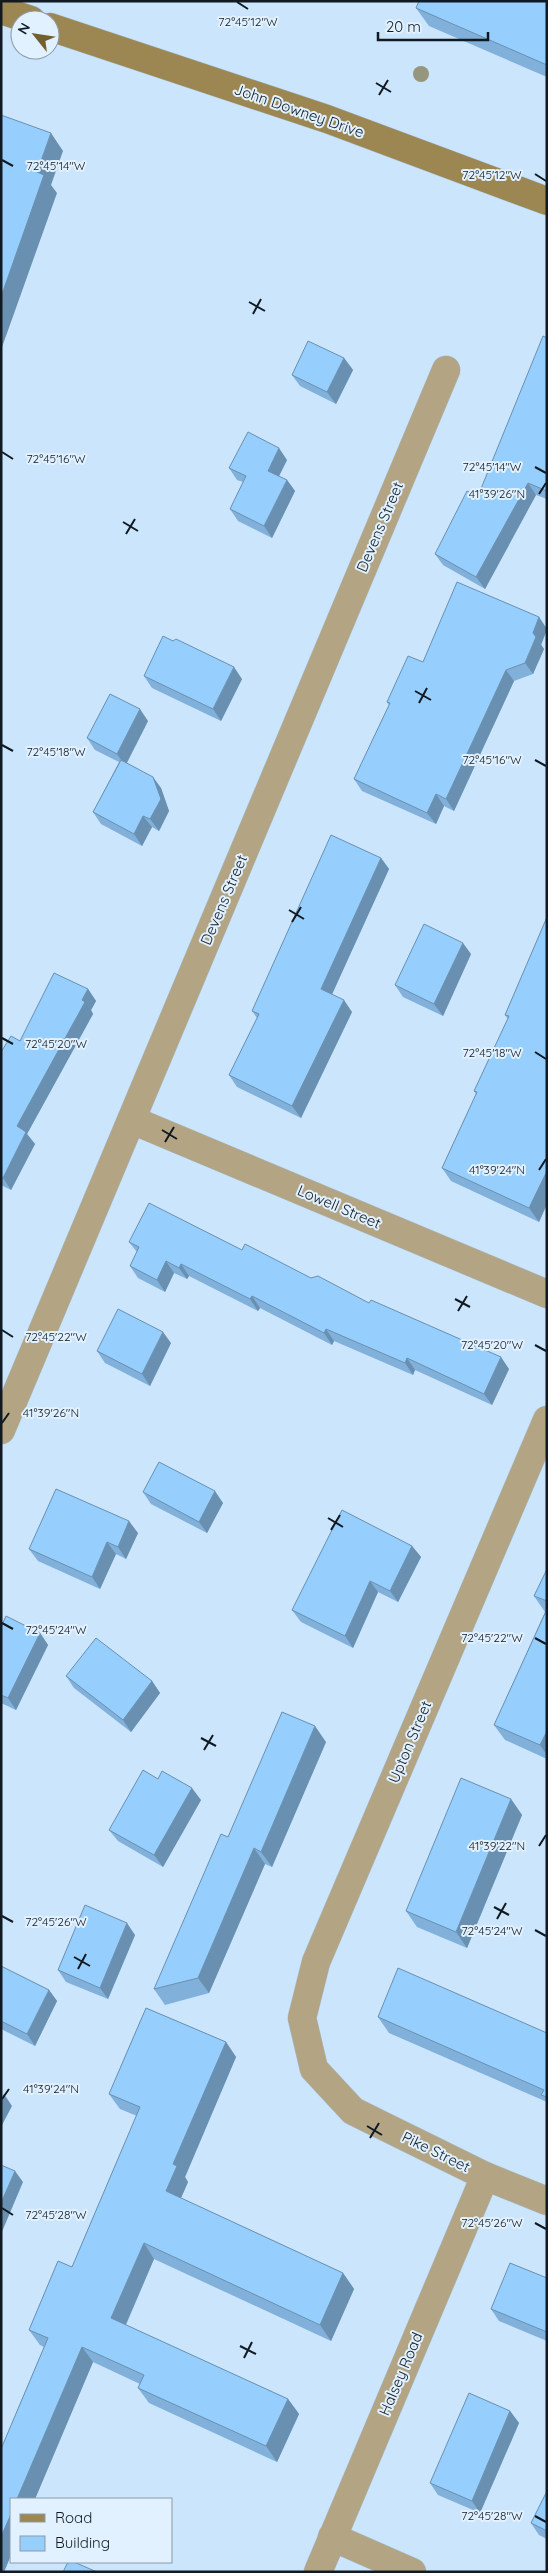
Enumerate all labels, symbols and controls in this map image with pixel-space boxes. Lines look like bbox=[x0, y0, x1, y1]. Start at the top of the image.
north arrow bbox=[10, 10, 60, 60]
scale bar bbox=[378, 10, 488, 42]
text: 72°45'12"W bbox=[218, 14, 278, 29]
text: 20 m bbox=[386, 17, 421, 36]
text: N bbox=[13, 20, 34, 37]
street label: John Downey Drive bbox=[232, 79, 367, 142]
text: 72°45'14"W bbox=[27, 158, 86, 173]
text: 72°45'12"W bbox=[462, 167, 522, 182]
text: 72°45'16"W bbox=[26, 451, 86, 466]
text: 72°45'14"W bbox=[463, 459, 522, 474]
street label: Devens Street bbox=[352, 479, 407, 575]
text: 41°39'26"N bbox=[469, 486, 525, 501]
text: 72°45'18"W bbox=[26, 744, 86, 759]
text: 72°45'16"W bbox=[462, 752, 522, 767]
street label: Devens Street bbox=[196, 852, 251, 948]
text: 72°45'20"W bbox=[25, 1036, 87, 1051]
text: 72°45'18"W bbox=[462, 1045, 522, 1060]
text: 41°39'24"N bbox=[469, 1162, 525, 1177]
street label: Lowell Street bbox=[295, 1180, 384, 1233]
text: 72°45'22"W bbox=[25, 1329, 87, 1344]
text: 72°45'20"W bbox=[461, 1337, 523, 1352]
text: 41°39'26"N bbox=[23, 1405, 79, 1420]
text: 72°45'24"W bbox=[25, 1622, 87, 1637]
text: 72°45'22"W bbox=[461, 1630, 523, 1645]
street label: Upton Street bbox=[384, 1698, 435, 1786]
text: 41°39'22"N bbox=[469, 1838, 525, 1853]
text: 72°45'26"W bbox=[25, 1914, 87, 1929]
text: 72°45'24"W bbox=[461, 1923, 523, 1938]
text: 41°39'24"N bbox=[23, 2081, 79, 2096]
street label: Pike Street bbox=[399, 2127, 473, 2176]
text: 72°45'28"W bbox=[25, 2207, 87, 2222]
text: 72°45'26"W bbox=[461, 2215, 523, 2230]
street label: Halsey Road bbox=[374, 2329, 427, 2418]
legend bbox=[10, 2498, 172, 2563]
text: Road bbox=[55, 2508, 92, 2527]
text: 72°45'28"W bbox=[461, 2508, 523, 2523]
text: Building bbox=[55, 2533, 110, 2552]

